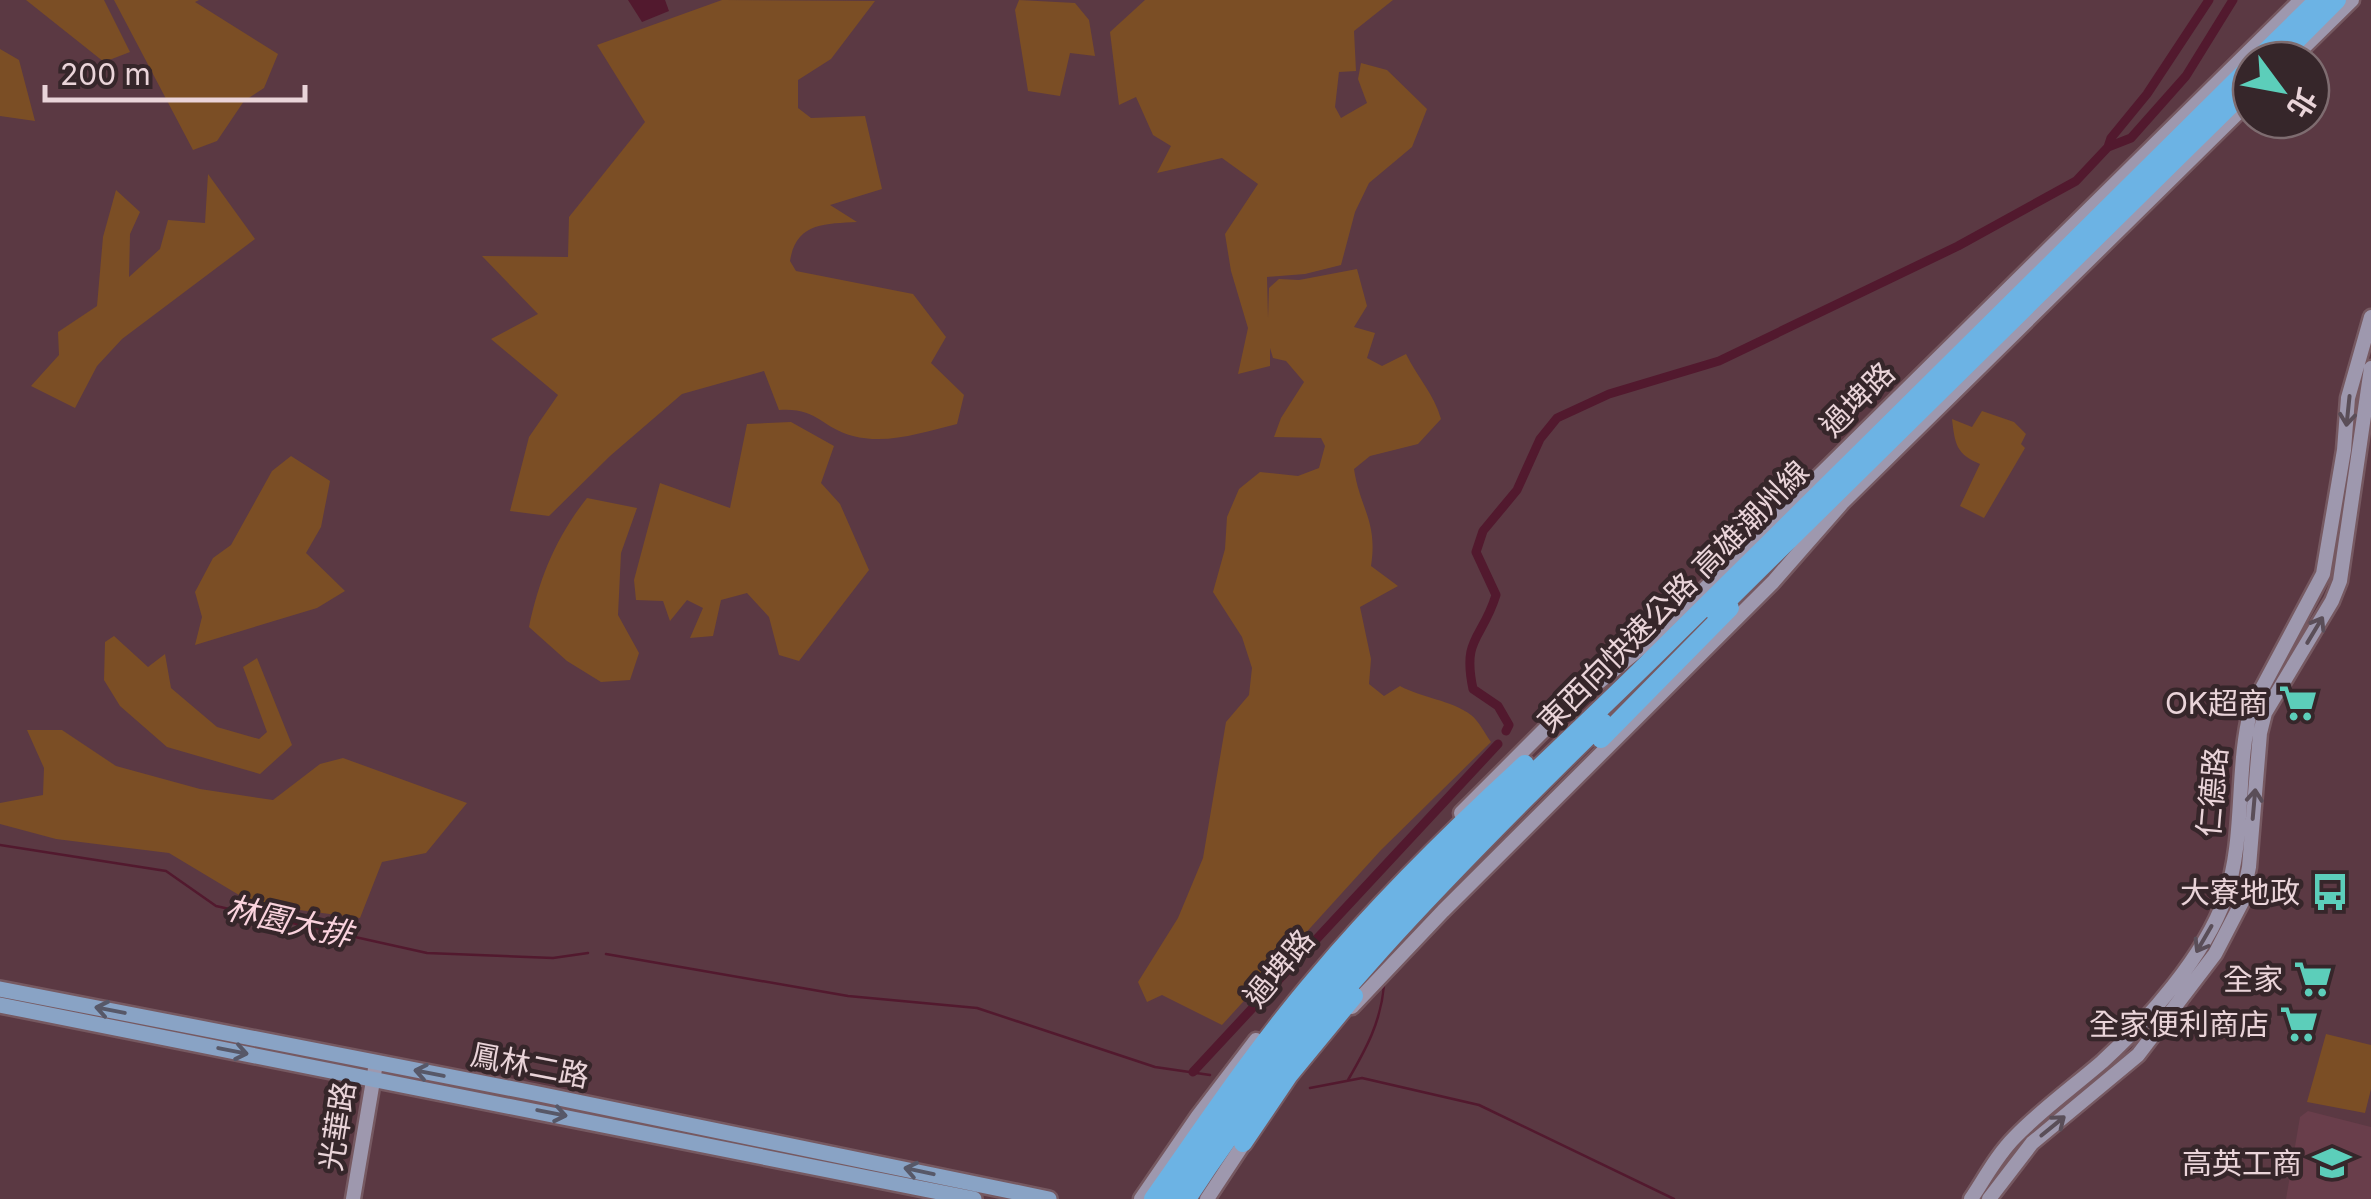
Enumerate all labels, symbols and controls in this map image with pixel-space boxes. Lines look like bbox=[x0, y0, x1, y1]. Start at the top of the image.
scale bar bbox=[45, 40, 305, 102]
north arrow bbox=[2231, 40, 2331, 140]
text: 200 m bbox=[60, 56, 151, 92]
text: 北 bbox=[2280, 82, 2324, 124]
street label: 過埤路 bbox=[1812, 354, 1902, 444]
one-way arrow bbox=[2338, 394, 2357, 427]
street label: 東西向快速公路 高雄潮州線 bbox=[1530, 453, 1816, 739]
one-way arrow bbox=[2305, 616, 2325, 645]
supermarket icon: OK超商 bbox=[2277, 682, 2319, 724]
place label: OK超商 bbox=[2165, 685, 2268, 721]
street label: 仁德路 bbox=[2190, 746, 2234, 838]
one-way arrow bbox=[2244, 789, 2263, 821]
bus stop icon: 大寮地政 bbox=[2309, 871, 2351, 913]
place label: 大寮地政 bbox=[2180, 874, 2300, 910]
water label: 林園大排 bbox=[222, 888, 360, 955]
street label: 過埤路 bbox=[1236, 922, 1322, 1014]
one-way arrow bbox=[2193, 923, 2213, 953]
supermarket icon: 全家 bbox=[2292, 958, 2334, 1000]
place label: 全家 bbox=[2223, 961, 2283, 997]
one-way arrow bbox=[95, 1000, 127, 1019]
supermarket icon: 全家便利商店 bbox=[2278, 1003, 2320, 1045]
place label: 全家便利商店 bbox=[2089, 1006, 2269, 1042]
street label: 鳳林二路 bbox=[468, 1036, 592, 1094]
one-way arrow bbox=[216, 1043, 248, 1062]
one-way arrow bbox=[414, 1062, 446, 1081]
street label: 光華路 bbox=[312, 1079, 362, 1173]
one-way arrow bbox=[535, 1104, 567, 1123]
one-way arrow bbox=[2040, 1115, 2066, 1137]
school or university icon: 高英工商 bbox=[2311, 1142, 2353, 1184]
place label: 高英工商 bbox=[2182, 1145, 2302, 1181]
one-way arrow bbox=[904, 1161, 936, 1180]

